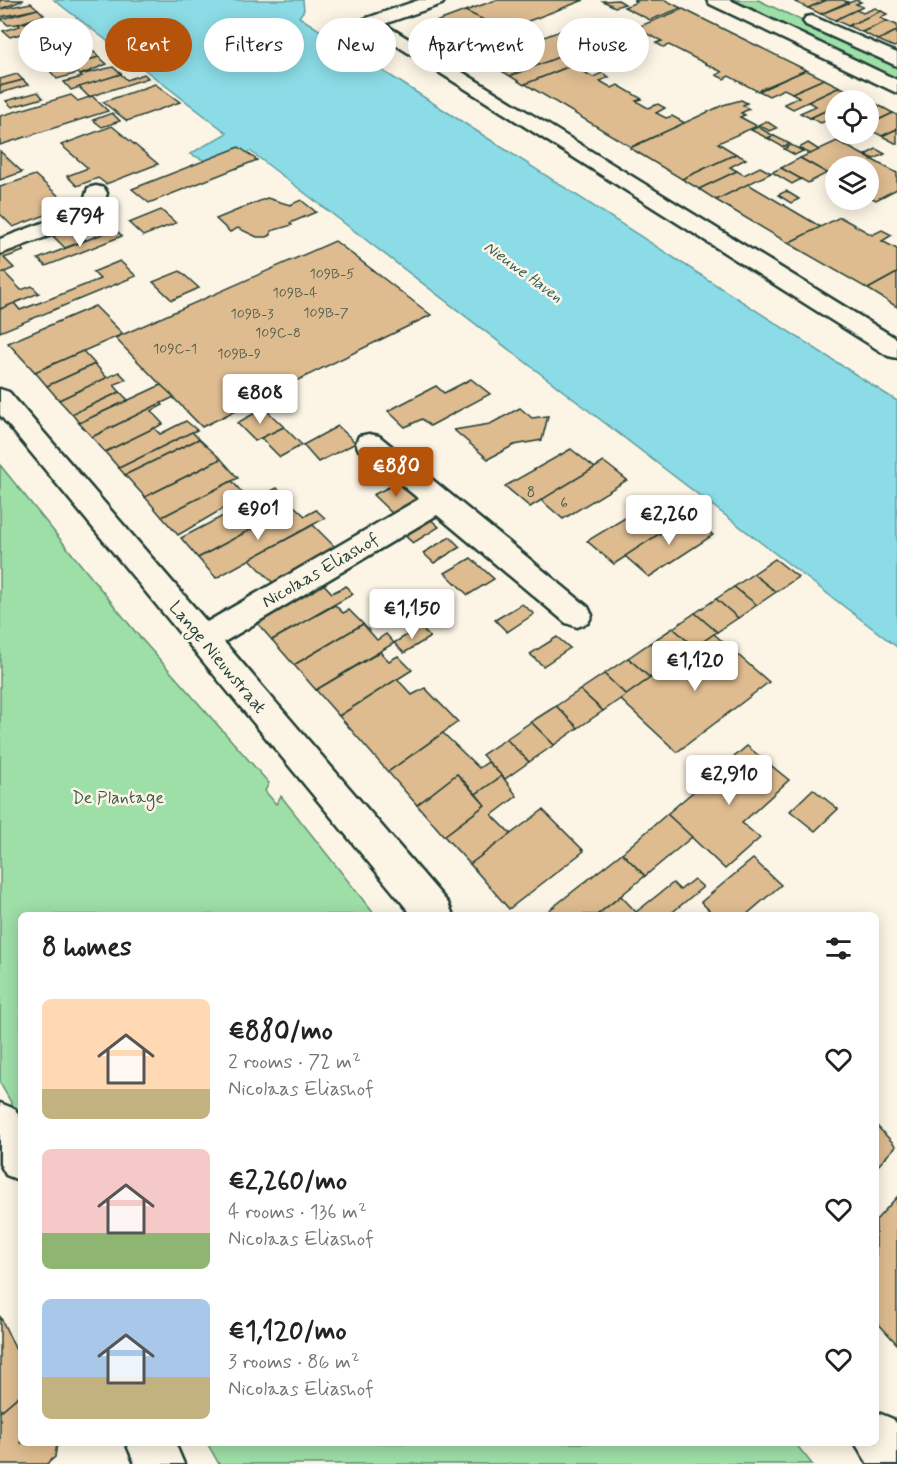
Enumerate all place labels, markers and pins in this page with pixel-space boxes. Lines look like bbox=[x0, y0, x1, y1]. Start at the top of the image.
pin: €794 bbox=[44, 197, 116, 248]
pin: €808 bbox=[224, 374, 296, 425]
pin: €880 bbox=[360, 447, 432, 498]
pin: €901 bbox=[222, 490, 294, 541]
pin: €2,260 bbox=[620, 495, 718, 546]
pin: €1,150 bbox=[363, 589, 461, 640]
pin: €1,120 bbox=[646, 641, 744, 692]
pin: €2,910 bbox=[680, 755, 778, 806]

